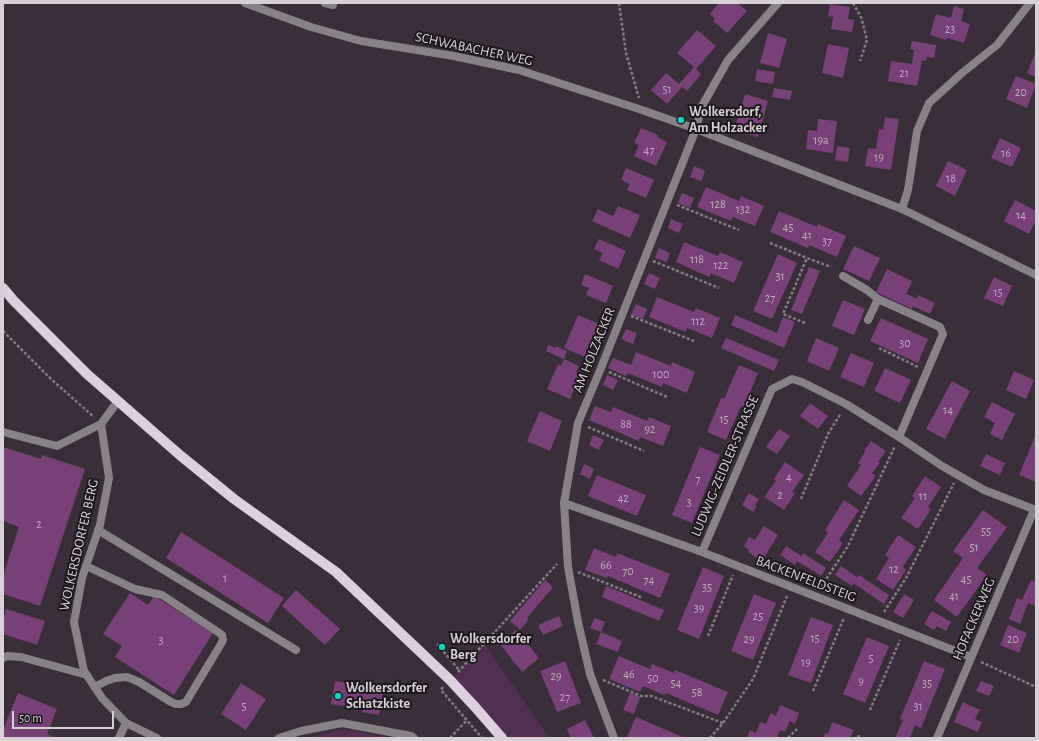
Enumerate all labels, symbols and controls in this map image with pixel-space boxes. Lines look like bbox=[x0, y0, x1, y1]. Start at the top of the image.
house number: 23 bbox=[945, 22, 955, 36]
street label: SCHWABACHER WEG bbox=[414, 28, 534, 70]
house number: 21 bbox=[899, 66, 909, 80]
house number: 51 bbox=[662, 82, 672, 96]
house number: 20 bbox=[1015, 85, 1027, 99]
place label: Wolkersdorf, Am Holzacker bbox=[689, 104, 767, 136]
marker: Wolkersdorf, Am Holzacker bbox=[676, 115, 686, 125]
house number: 19a bbox=[813, 133, 829, 147]
house number: 47 bbox=[644, 143, 654, 157]
house number: 16 bbox=[1001, 146, 1011, 160]
house number: 19 bbox=[874, 150, 884, 164]
house number: 18 bbox=[946, 171, 956, 185]
house number: 128 bbox=[710, 197, 726, 211]
house number: 132 bbox=[736, 202, 750, 216]
house number: 14 bbox=[1016, 208, 1026, 222]
house number: 45 bbox=[783, 220, 793, 234]
house number: 41 bbox=[802, 228, 812, 242]
house number: 37 bbox=[822, 234, 832, 248]
house number: 118 bbox=[690, 252, 704, 266]
house number: 122 bbox=[713, 258, 729, 272]
house number: 31 bbox=[775, 269, 785, 283]
house number: 15 bbox=[993, 285, 1003, 299]
house number: 27 bbox=[765, 291, 775, 305]
street label: AM HOLZACKER bbox=[569, 305, 619, 395]
house number: 112 bbox=[691, 314, 705, 328]
house number: 30 bbox=[899, 336, 911, 350]
house number: 100 bbox=[653, 367, 669, 381]
street label: LUDWIG-ZEIDLER-STRASSE bbox=[688, 393, 762, 539]
house number: 14 bbox=[943, 403, 953, 417]
house number: 15 bbox=[719, 412, 729, 426]
house number: 88 bbox=[620, 417, 632, 431]
house number: 92 bbox=[644, 422, 656, 436]
house number: 4 bbox=[786, 470, 792, 484]
house number: 7 bbox=[695, 472, 701, 486]
street label: WOLKERSDORFER BERG bbox=[56, 477, 102, 613]
house number: 2 bbox=[777, 488, 783, 502]
house number: 11 bbox=[919, 489, 927, 503]
house number: 42 bbox=[617, 491, 629, 505]
house number: 3 bbox=[687, 495, 691, 509]
house number: 2 bbox=[36, 517, 42, 531]
house number: 55 bbox=[981, 524, 991, 538]
house number: 51 bbox=[969, 540, 979, 554]
street label: BACKENFELDSTEIG bbox=[753, 552, 859, 606]
house number: 66 bbox=[600, 558, 612, 572]
house number: 12 bbox=[889, 562, 899, 576]
house number: 70 bbox=[622, 564, 634, 578]
house number: 1 bbox=[223, 571, 227, 585]
house number: 45 bbox=[961, 572, 971, 586]
house number: 74 bbox=[644, 573, 654, 587]
street label: HOFACKERWEG bbox=[949, 575, 999, 663]
house number: 35 bbox=[702, 580, 712, 594]
house number: 41 bbox=[949, 589, 959, 603]
house number: 39 bbox=[694, 601, 704, 615]
house number: 25 bbox=[753, 609, 763, 623]
place label: Wolkersdorfer Berg bbox=[450, 631, 531, 664]
house number: 15 bbox=[810, 631, 820, 645]
house number: 29 bbox=[743, 632, 755, 646]
house number: 20 bbox=[1007, 632, 1019, 646]
house number: 3 bbox=[159, 633, 163, 647]
marker: Wolkersdorfer Berg bbox=[437, 642, 447, 652]
house number: 5 bbox=[868, 651, 874, 665]
house number: 19 bbox=[801, 655, 811, 669]
house number: 46 bbox=[623, 667, 635, 681]
house number: 29 bbox=[550, 669, 562, 683]
house number: 50 bbox=[647, 671, 659, 685]
house number: 9 bbox=[858, 674, 864, 688]
house number: 54 bbox=[671, 676, 681, 690]
house number: 35 bbox=[922, 676, 932, 690]
place label: Wolkersdorfer Schatzkiste bbox=[346, 680, 427, 712]
house number: 58 bbox=[692, 685, 702, 699]
house number: 27 bbox=[560, 690, 570, 704]
marker: Wolkersdorfer Schatzkiste bbox=[333, 691, 343, 701]
house number: 5 bbox=[241, 699, 247, 713]
house number: 31 bbox=[913, 699, 923, 713]
scale bar bbox=[14, 703, 116, 729]
text: 50 m bbox=[19, 712, 42, 724]

